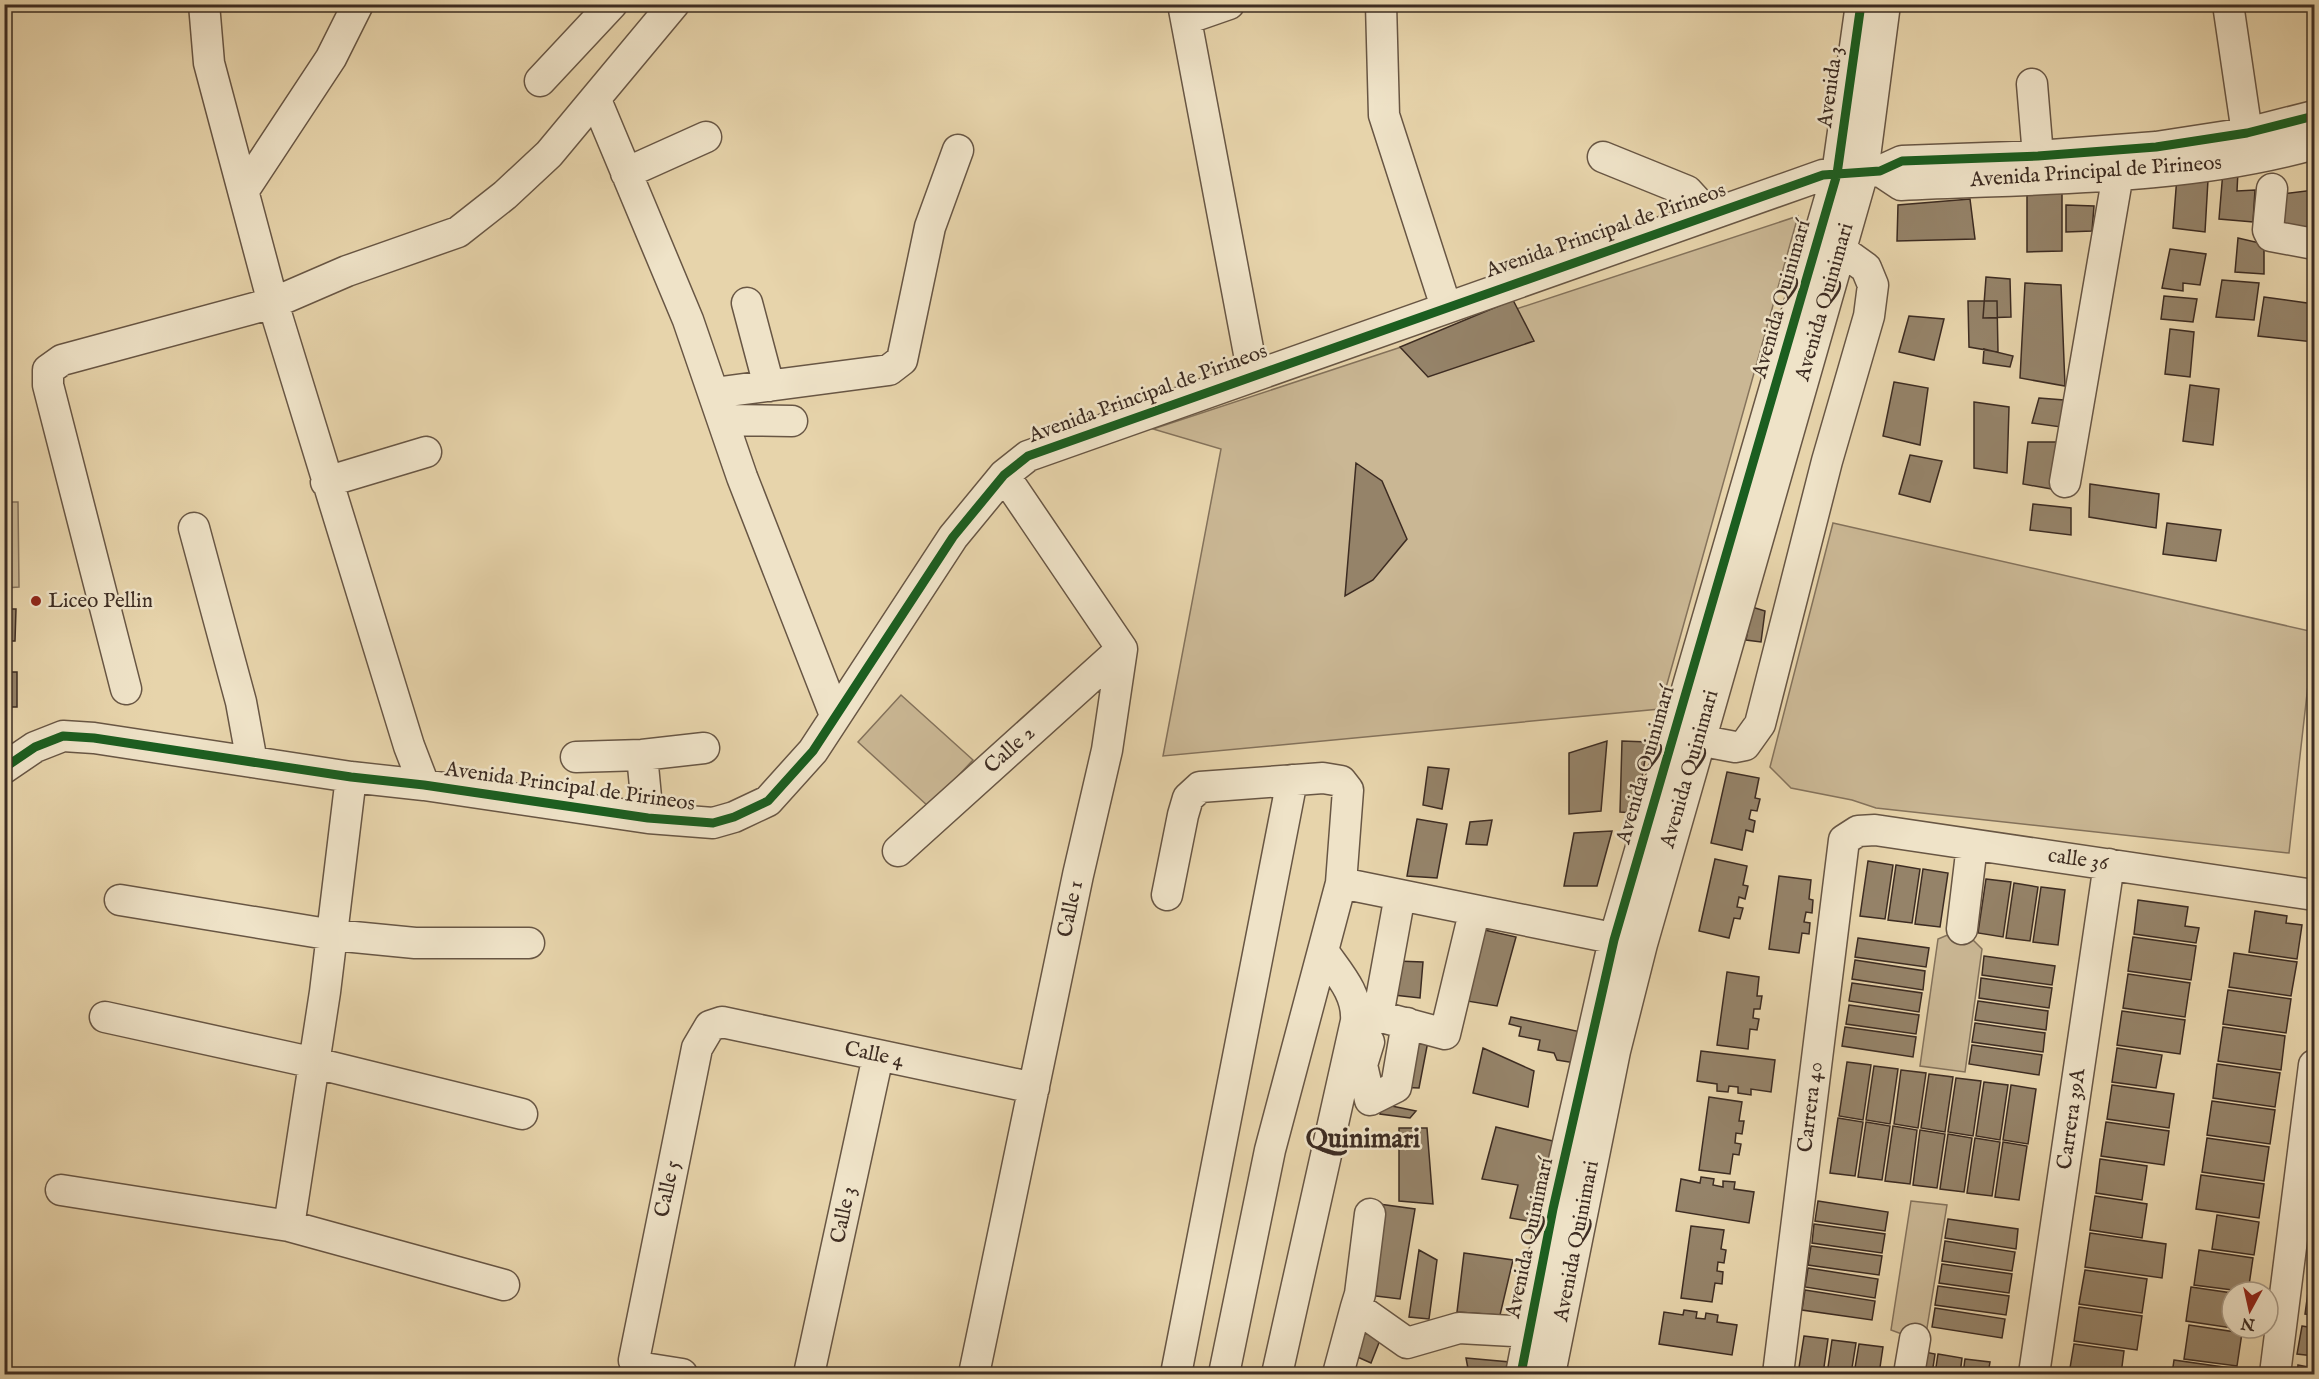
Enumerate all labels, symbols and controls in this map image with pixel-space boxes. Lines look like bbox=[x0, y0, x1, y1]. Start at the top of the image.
street label: Avenida 3 bbox=[1812, 45, 1850, 130]
street label: Avenida Principal de Pirineos bbox=[1968, 150, 2223, 194]
street label: Avenida Principal de Pirineos bbox=[1481, 177, 1730, 285]
street label: Avenida Quinimarí bbox=[1746, 215, 1818, 382]
street label: Avenida Quinimari bbox=[1789, 220, 1860, 385]
street label: Avenida Principal de Pirineos bbox=[1024, 338, 1271, 450]
place label: Liceo Pellin bbox=[48, 588, 153, 615]
marker: Liceo Pellin bbox=[29, 594, 43, 608]
street label: Avenida Quinimarí bbox=[1610, 681, 1682, 848]
street label: Avenida Quinimari bbox=[1654, 687, 1725, 852]
street label: Calle 2 bbox=[979, 720, 1041, 780]
street label: Avenida Principal de Pirineos bbox=[442, 756, 697, 818]
street label: calle 36 bbox=[2046, 842, 2111, 878]
street label: Calle 1 bbox=[1052, 878, 1090, 940]
street label: Calle 4 bbox=[842, 1036, 907, 1075]
street label: Carrera 40 bbox=[1792, 1060, 1830, 1154]
street label: Carrera 39A bbox=[2052, 1066, 2093, 1171]
district label: Quinimari bbox=[1306, 1123, 1420, 1157]
street label: Avenida Quinimarí bbox=[1500, 1154, 1560, 1322]
street label: Calle 5 bbox=[649, 1158, 687, 1220]
street label: Avenida Quinimari bbox=[1548, 1158, 1606, 1325]
street label: Calle 3 bbox=[825, 1184, 863, 1246]
north arrow bbox=[2220, 1280, 2280, 1340]
text: N bbox=[2240, 1312, 2257, 1334]

